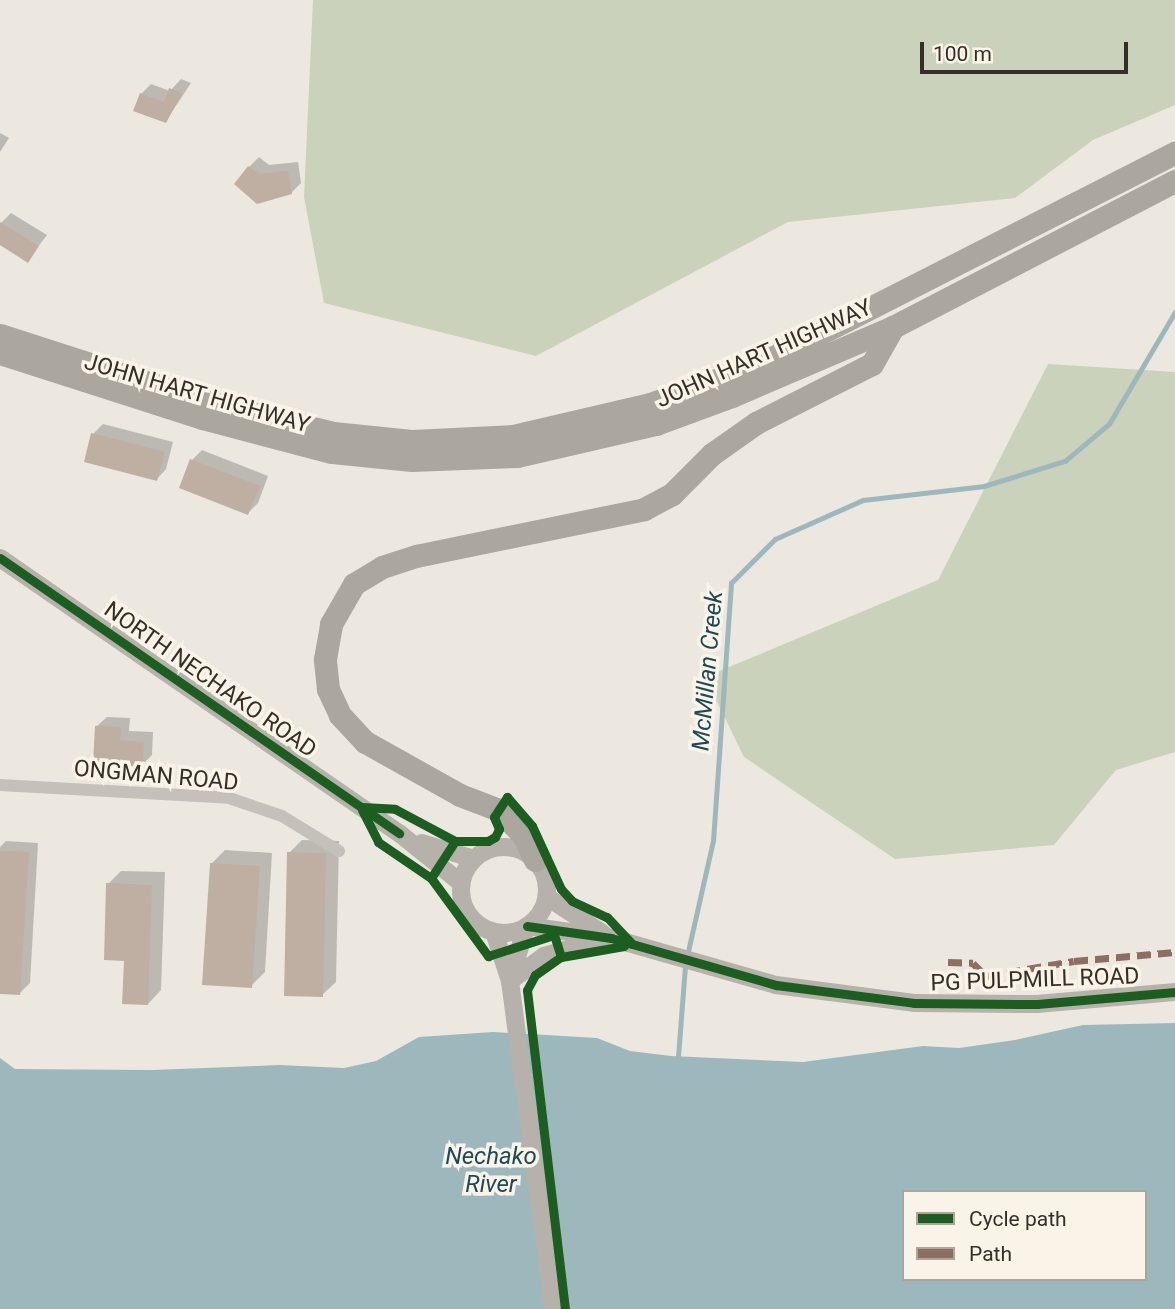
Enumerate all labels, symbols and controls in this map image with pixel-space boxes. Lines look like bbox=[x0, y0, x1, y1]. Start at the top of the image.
scale bar bbox=[923, 28, 1131, 72]
text: 100 m bbox=[933, 42, 992, 66]
street label: JOHN HART HIGHWAY bbox=[652, 294, 876, 414]
street label: JOHN HART HIGHWAY bbox=[81, 349, 313, 439]
water label: McMillan Creek bbox=[687, 590, 729, 752]
street label: NORTH NECHAKO ROAD bbox=[99, 596, 321, 764]
street label: ONGMAN ROAD bbox=[73, 755, 239, 797]
street label: PG PULPMILL ROAD bbox=[930, 963, 1140, 997]
water label: Nechako River bbox=[445, 1143, 537, 1199]
legend bbox=[902, 1190, 1147, 1281]
text: Cycle path bbox=[969, 1207, 1067, 1231]
text: Path bbox=[969, 1242, 1012, 1266]

